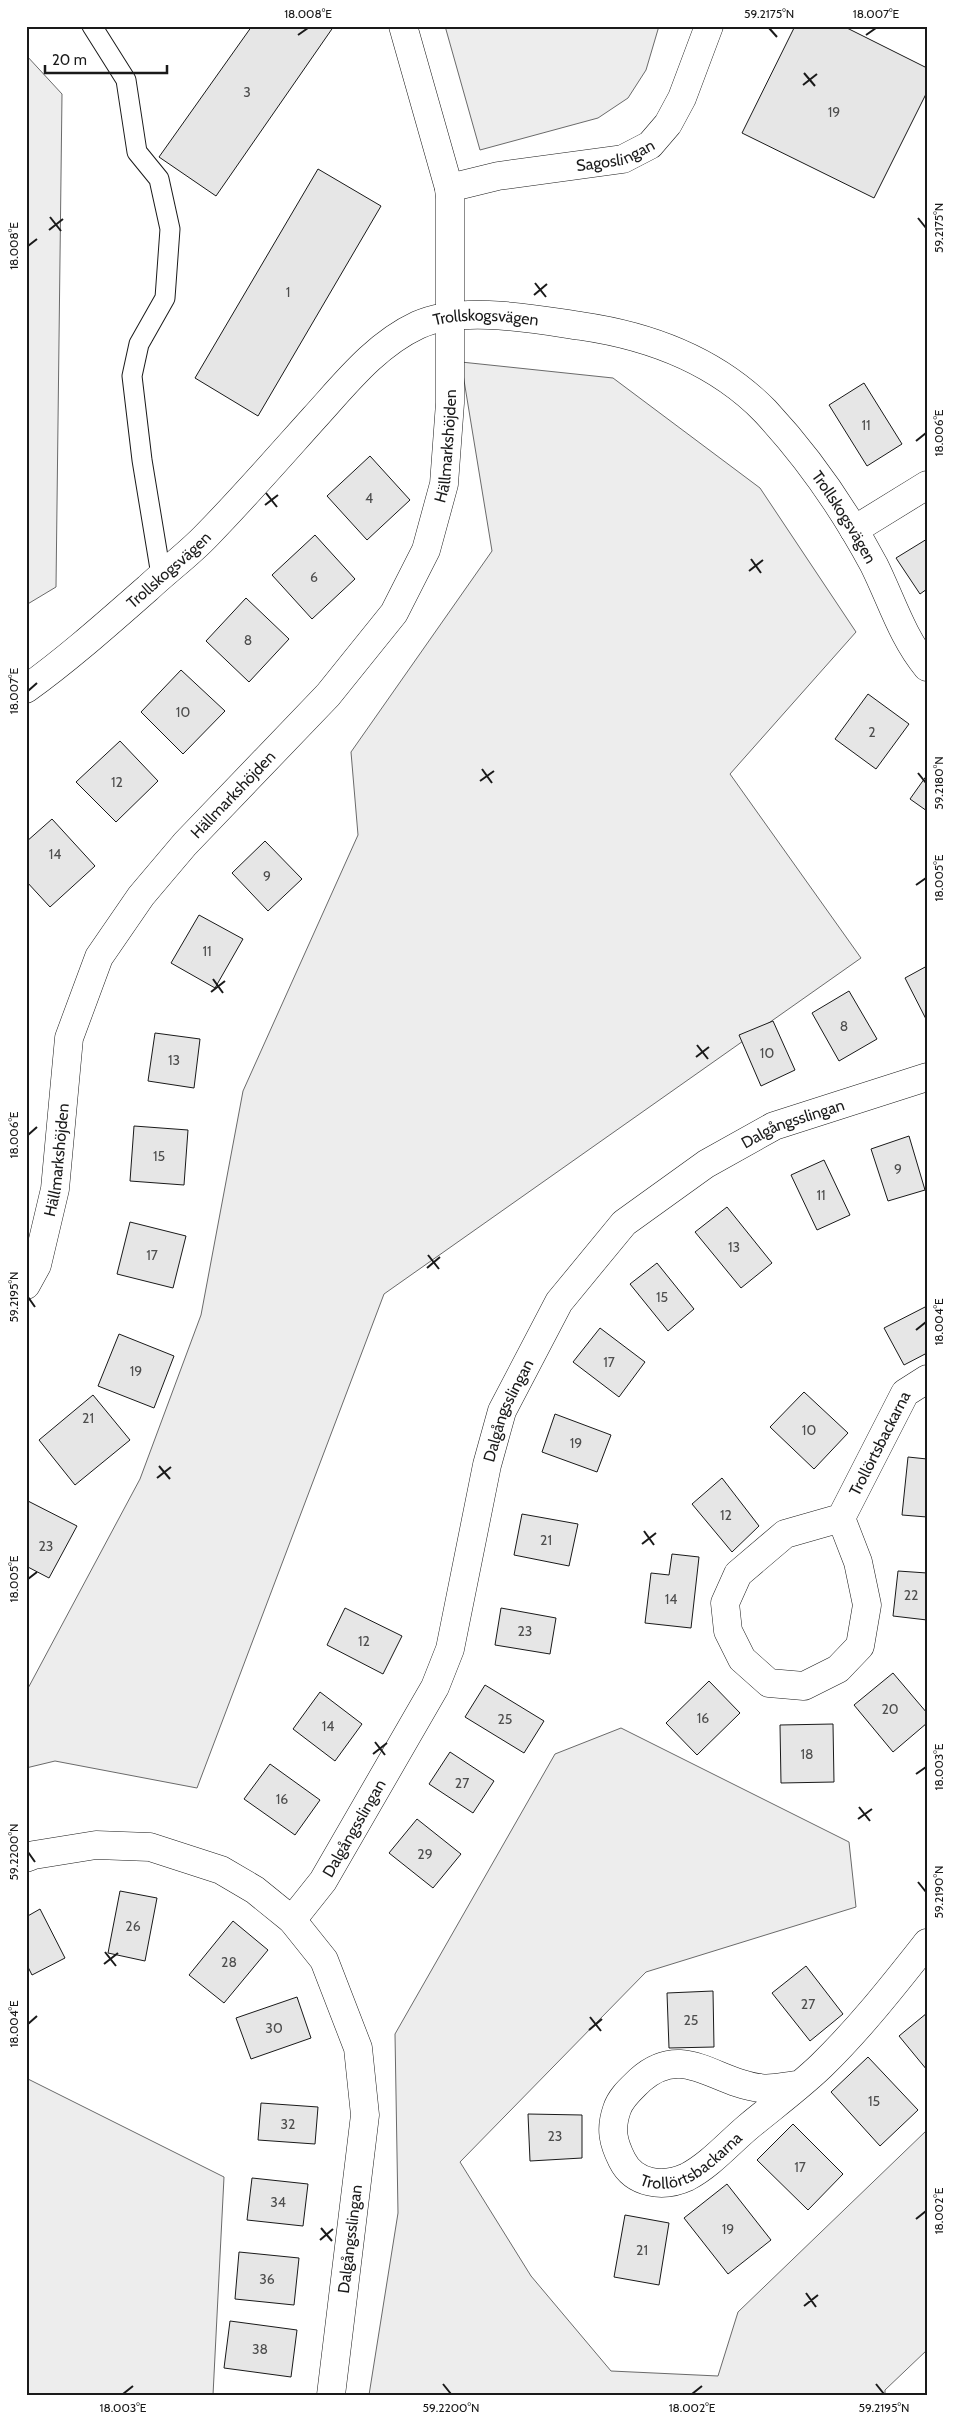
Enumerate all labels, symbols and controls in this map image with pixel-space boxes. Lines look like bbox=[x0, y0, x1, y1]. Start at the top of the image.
text: 18.008°E bbox=[284, 6, 332, 21]
text: 59.2175°N bbox=[744, 6, 794, 21]
text: 18.007°E bbox=[853, 6, 899, 21]
scale bar bbox=[45, 42, 168, 74]
text: 20 m bbox=[52, 51, 87, 69]
house number: 3 bbox=[243, 83, 251, 101]
house number: 19 bbox=[828, 103, 840, 121]
street label: Sagoslingan bbox=[575, 135, 658, 175]
text: 59.2175°N bbox=[931, 203, 946, 253]
text: 18.008°E bbox=[6, 222, 21, 270]
house number: 1 bbox=[286, 283, 290, 301]
street label: Trollskogsvägen bbox=[431, 305, 540, 329]
street label: Hällmarkshöjden bbox=[430, 389, 460, 505]
text: 18.006°E bbox=[931, 409, 946, 457]
house number: 11 bbox=[861, 416, 871, 434]
street label: Trollskogsvägen bbox=[808, 467, 881, 566]
house number: 4 bbox=[365, 489, 373, 507]
street label: Trollskogsvägen bbox=[123, 528, 215, 612]
house number: 6 bbox=[310, 568, 318, 586]
house number: 8 bbox=[244, 631, 252, 649]
text: 18.007°E bbox=[6, 668, 21, 714]
house number: 10 bbox=[176, 703, 190, 721]
house number: 2 bbox=[868, 723, 876, 741]
street label: Hällmarkshöjden bbox=[186, 747, 279, 842]
text: 59.2180°N bbox=[931, 756, 946, 810]
house number: 12 bbox=[111, 773, 123, 791]
house number: 14 bbox=[49, 845, 61, 863]
text: 18.005°E bbox=[931, 854, 946, 901]
house number: 9 bbox=[263, 867, 271, 885]
house number: 11 bbox=[202, 942, 212, 960]
house number: 8 bbox=[840, 1017, 848, 1035]
house number: 10 bbox=[760, 1044, 774, 1062]
house number: 13 bbox=[168, 1051, 180, 1069]
street label: Dalgångsslingan bbox=[738, 1095, 847, 1152]
street label: Hällmarkshöjden bbox=[39, 1102, 72, 1218]
text: 18.006°E bbox=[6, 1111, 21, 1159]
house number: 15 bbox=[153, 1147, 165, 1165]
house number: 9 bbox=[894, 1160, 902, 1178]
house number: 11 bbox=[816, 1186, 826, 1204]
house number: 13 bbox=[728, 1238, 740, 1256]
house number: 17 bbox=[146, 1246, 158, 1264]
text: 59.2195°N bbox=[6, 1272, 21, 1323]
house number: 15 bbox=[656, 1288, 668, 1306]
text: 18.004°E bbox=[931, 1298, 946, 1346]
house number: 17 bbox=[603, 1353, 615, 1371]
street label: Dalgångsslingan bbox=[479, 1356, 537, 1464]
house number: 19 bbox=[130, 1362, 142, 1380]
street label: Trollörtsbackarna bbox=[845, 1388, 914, 1499]
house number: 21 bbox=[82, 1409, 94, 1427]
house number: 10 bbox=[802, 1421, 816, 1439]
house number: 19 bbox=[570, 1434, 582, 1452]
house number: 12 bbox=[720, 1506, 732, 1524]
house number: 21 bbox=[540, 1531, 552, 1549]
house number: 23 bbox=[39, 1537, 53, 1555]
text: 18.005°E bbox=[6, 1555, 21, 1602]
house number: 22 bbox=[904, 1586, 918, 1604]
house number: 14 bbox=[665, 1590, 677, 1608]
house number: 23 bbox=[518, 1622, 532, 1640]
house number: 12 bbox=[358, 1632, 370, 1650]
house number: 20 bbox=[881, 1700, 899, 1718]
house number: 16 bbox=[697, 1709, 709, 1727]
house number: 25 bbox=[498, 1710, 512, 1728]
house number: 14 bbox=[322, 1717, 334, 1735]
text: 18.003°E bbox=[931, 1743, 946, 1790]
house number: 18 bbox=[800, 1745, 814, 1763]
house number: 27 bbox=[455, 1774, 469, 1792]
street label: Dalgångsslingan bbox=[318, 1776, 389, 1880]
house number: 16 bbox=[276, 1790, 288, 1808]
text: 59.2200°N bbox=[6, 1824, 21, 1880]
house number: 29 bbox=[417, 1845, 433, 1863]
text: 59.2190°N bbox=[931, 1866, 946, 1918]
house number: 26 bbox=[125, 1917, 141, 1935]
house number: 28 bbox=[221, 1953, 237, 1971]
house number: 27 bbox=[801, 1995, 815, 2013]
text: 18.004°E bbox=[6, 2000, 21, 2048]
house number: 25 bbox=[684, 2011, 698, 2029]
house number: 30 bbox=[265, 2019, 283, 2037]
house number: 15 bbox=[868, 2092, 880, 2110]
house number: 32 bbox=[281, 2115, 295, 2133]
house number: 23 bbox=[548, 2127, 562, 2145]
street label: Trollörtsbackarna bbox=[638, 2128, 746, 2192]
house number: 17 bbox=[794, 2158, 806, 2176]
street label: Dalgångsslingan bbox=[334, 2183, 366, 2294]
text: 18.002°E bbox=[931, 2187, 946, 2234]
house number: 34 bbox=[270, 2193, 286, 2211]
house number: 19 bbox=[722, 2220, 734, 2238]
house number: 21 bbox=[636, 2241, 648, 2259]
house number: 36 bbox=[259, 2270, 275, 2288]
house number: 38 bbox=[252, 2340, 268, 2358]
text: 18.003°E bbox=[100, 2400, 147, 2415]
text: 59.2200°N bbox=[423, 2400, 479, 2415]
text: 18.002°E bbox=[669, 2400, 716, 2415]
text: 59.2195°N bbox=[859, 2400, 910, 2415]

